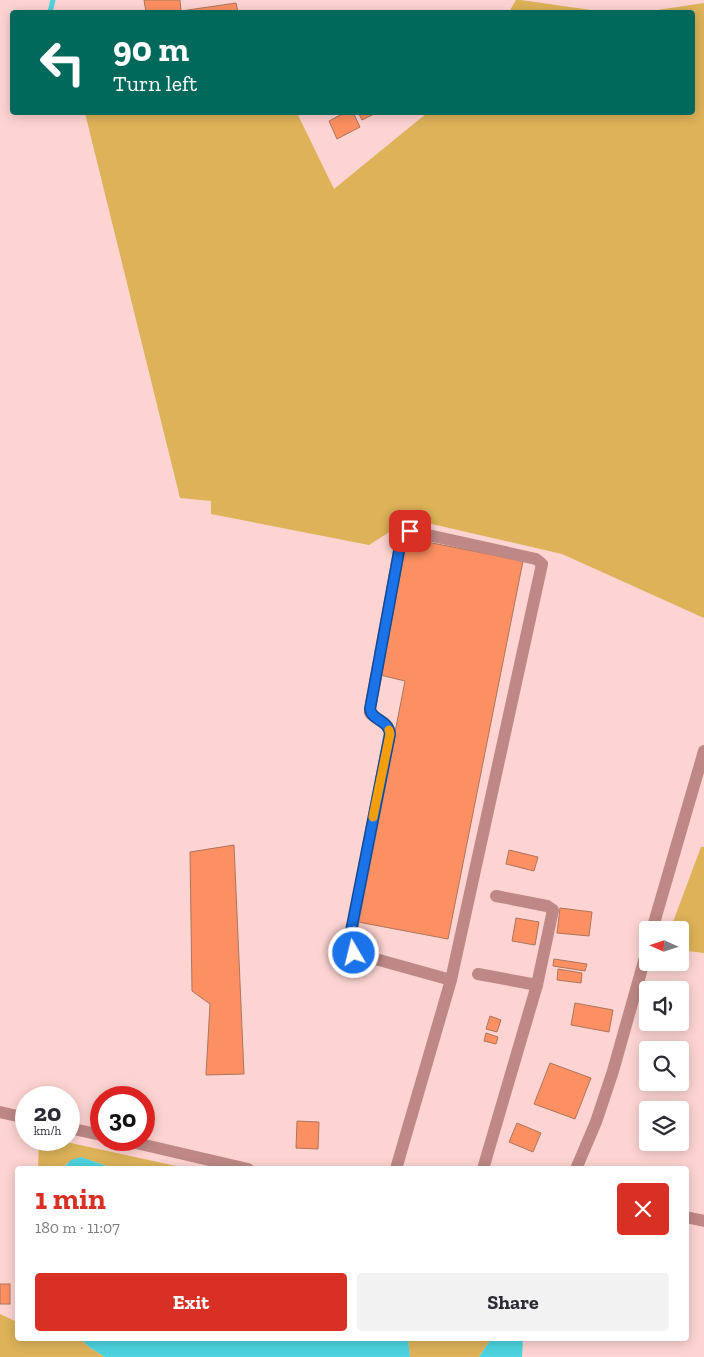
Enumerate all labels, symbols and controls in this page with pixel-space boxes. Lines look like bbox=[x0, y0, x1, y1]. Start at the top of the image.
text: 90 m bbox=[113, 28, 189, 70]
icon: left bbox=[30, 30, 95, 95]
text: Turn left bbox=[113, 70, 197, 97]
pin bbox=[389, 510, 431, 552]
icon: arrive bbox=[396, 517, 424, 545]
north arrow bbox=[639, 921, 689, 971]
map controls bbox=[639, 921, 689, 1151]
position arrow bbox=[327, 926, 379, 978]
button: sound bbox=[639, 981, 689, 1031]
button: search bbox=[639, 1041, 689, 1091]
speed limit sign: 30 bbox=[90, 1086, 155, 1151]
text: 20 bbox=[34, 1097, 61, 1127]
button: layers bbox=[639, 1101, 689, 1151]
text: km/h bbox=[34, 1124, 61, 1138]
text: 1 min bbox=[35, 1181, 106, 1217]
button: close bbox=[617, 1183, 669, 1235]
text: 180 m · 11:07 bbox=[35, 1218, 120, 1237]
button: Exit bbox=[35, 1273, 347, 1331]
button: Share bbox=[357, 1273, 669, 1331]

